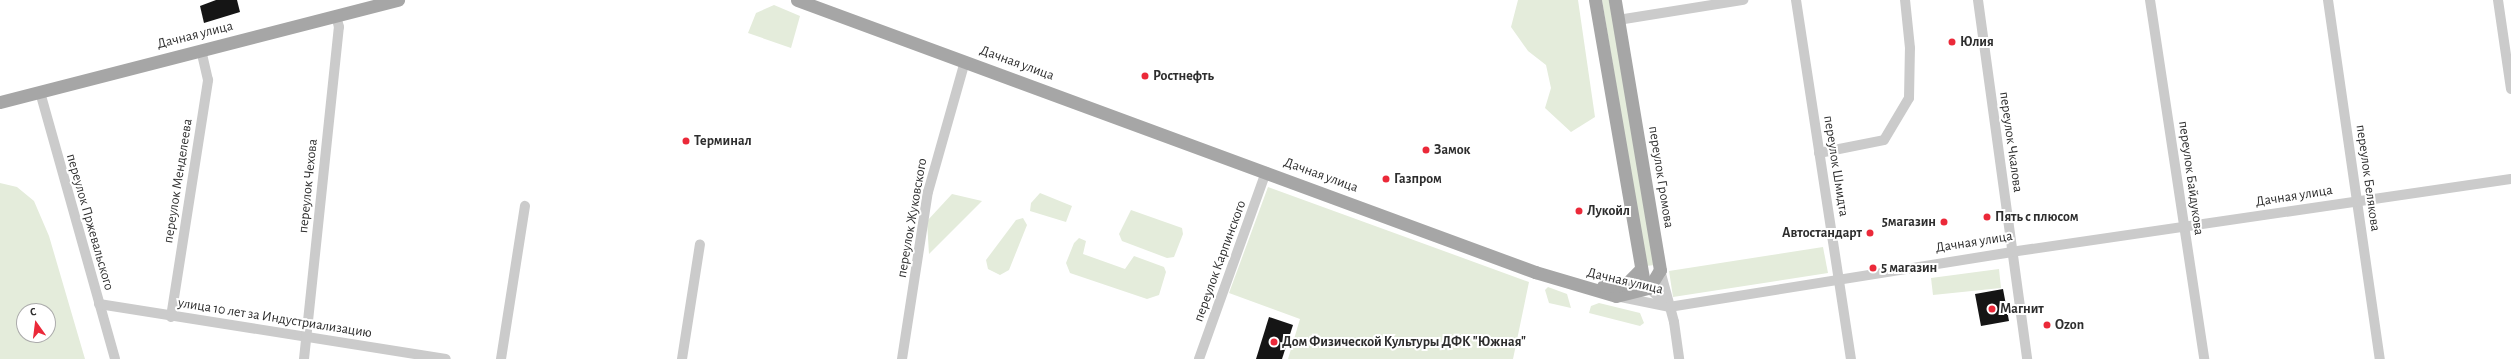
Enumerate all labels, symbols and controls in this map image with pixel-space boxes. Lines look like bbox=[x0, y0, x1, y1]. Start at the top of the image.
street label: Дачная улица bbox=[155, 17, 235, 53]
place label: Юлия bbox=[1960, 34, 1994, 50]
marker: Юлия bbox=[1947, 37, 1957, 47]
street label: Дачная улица bbox=[978, 42, 1056, 84]
place label: Ростнефть bbox=[1153, 68, 1214, 84]
marker: Ростнефть bbox=[1140, 71, 1150, 81]
street label: переулок Чкалова bbox=[1996, 91, 2026, 193]
street label: переулок Шмидта bbox=[1820, 114, 1852, 218]
street label: переулок Менделеева bbox=[160, 118, 196, 244]
street label: переулок Байдукова bbox=[2175, 120, 2207, 236]
street label: переулок Белякова bbox=[2352, 123, 2384, 233]
street label: переулок Громова bbox=[1645, 125, 1677, 229]
place label: Терминал bbox=[694, 133, 752, 149]
marker: Терминал bbox=[681, 136, 691, 146]
street label: переулок Чехова bbox=[295, 138, 321, 234]
place label: Замок bbox=[1434, 142, 1471, 158]
marker: Замок bbox=[1421, 145, 1431, 155]
street label: переулок Пржевальского bbox=[62, 152, 118, 292]
street label: Дачная улица bbox=[1282, 154, 1360, 196]
street label: переулок Жуковского bbox=[893, 157, 931, 279]
place label: Газпром bbox=[1394, 171, 1442, 187]
marker: Газпром bbox=[1381, 174, 1391, 184]
street label: Дачная улица bbox=[2254, 182, 2334, 210]
street label: переулок Карпинского bbox=[1190, 198, 1250, 324]
place label: Лукойл bbox=[1587, 203, 1630, 219]
marker: Лукойл bbox=[1574, 206, 1584, 216]
place label: Пять с плюсом bbox=[1995, 209, 2079, 225]
marker: Пять с плюсом bbox=[1982, 212, 1992, 222]
place label: 5магазин bbox=[1882, 214, 1936, 230]
marker: 5магазин bbox=[1939, 217, 1949, 227]
place label: Автостандарт bbox=[1782, 225, 1862, 241]
marker: Автостандарт bbox=[1865, 228, 1875, 238]
street label: Дачная улица bbox=[1934, 228, 2014, 256]
place label: 5 магазин bbox=[1881, 260, 1937, 276]
marker: 5 магазин bbox=[1868, 263, 1878, 273]
street label: Дачная улица bbox=[1585, 264, 1665, 298]
street label: улица 10 лет за Индустриализацию bbox=[177, 294, 373, 342]
place label: Магнит bbox=[2000, 301, 2044, 317]
north arrow bbox=[16, 303, 56, 343]
marker: Магнит bbox=[1987, 304, 1997, 314]
text: С bbox=[29, 306, 38, 318]
place label: Ozon bbox=[2055, 317, 2084, 333]
marker: Ozon bbox=[2042, 320, 2052, 330]
place label: Дом Физической Культуры ДФК "Южная" bbox=[1282, 334, 1526, 350]
marker: Дом Физической Культуры ДФК "Южная" bbox=[1269, 337, 1279, 347]

